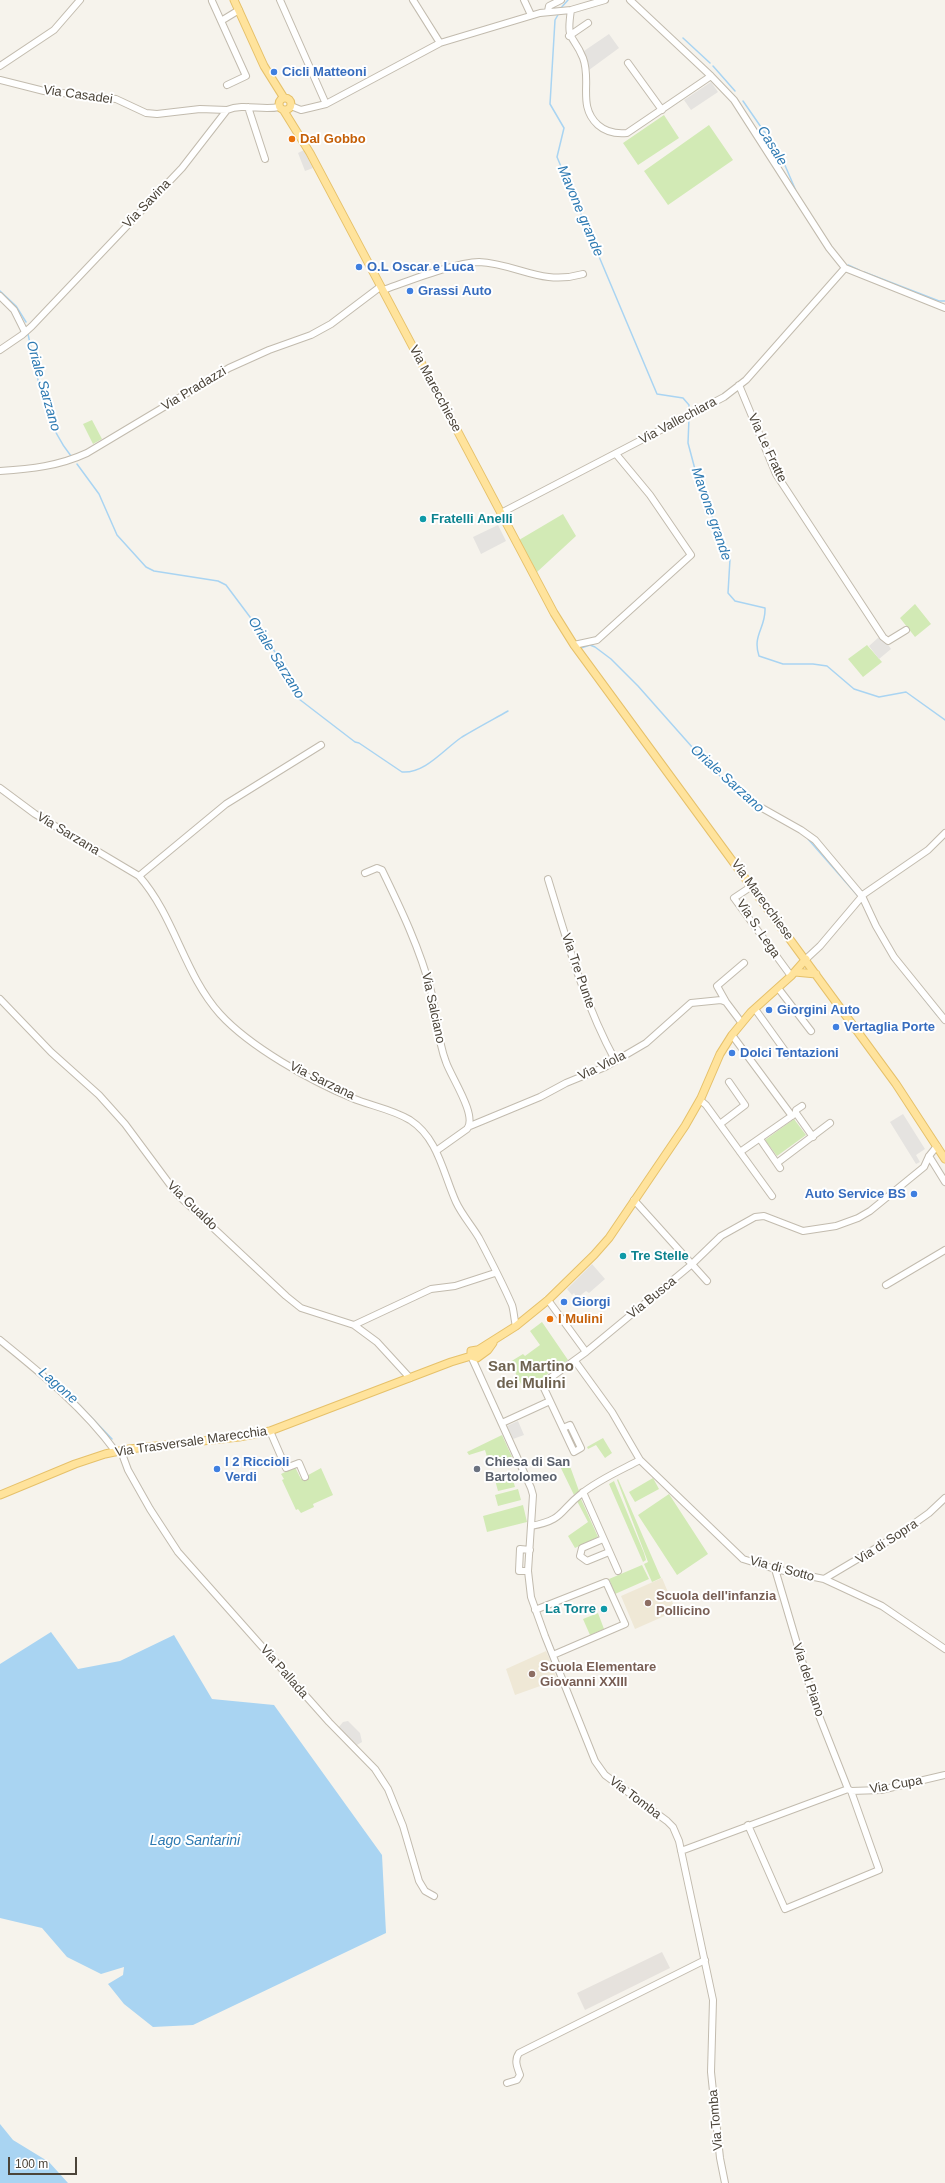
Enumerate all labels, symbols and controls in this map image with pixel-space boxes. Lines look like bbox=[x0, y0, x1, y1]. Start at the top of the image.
place label: Cicli Matteoni bbox=[282, 64, 367, 80]
marker: Cicli Matteoni bbox=[269, 67, 279, 77]
street label: Via Casadei bbox=[42, 82, 114, 108]
water label: Casale bbox=[753, 123, 791, 169]
place label: Dal Gobbo bbox=[300, 131, 366, 147]
marker: Dal Gobbo bbox=[287, 134, 297, 144]
water label: Mavone grande bbox=[553, 163, 607, 259]
street label: Via Savina bbox=[120, 176, 174, 232]
place label: O.L Oscar e Luca bbox=[367, 259, 474, 275]
marker: O.L Oscar e Luca bbox=[354, 262, 364, 272]
place label: Grassi Auto bbox=[418, 283, 492, 299]
marker: Grassi Auto bbox=[405, 286, 415, 296]
water label: Oriale Sarzano bbox=[22, 339, 64, 433]
street label: Via Marecchiese bbox=[406, 343, 464, 435]
street label: Via Pradazzi bbox=[159, 364, 229, 414]
street label: Via Vallechiara bbox=[637, 394, 719, 448]
street label: Via Le Fratte bbox=[744, 411, 790, 485]
water label: Mavone grande bbox=[687, 465, 735, 563]
place label: Fratelli Anelli bbox=[431, 511, 513, 527]
marker: Fratelli Anelli bbox=[418, 514, 428, 524]
water label: Oriale Sarzano bbox=[244, 614, 308, 702]
water label: Oriale Sarzano bbox=[687, 742, 767, 816]
street label: Via Sarzana bbox=[34, 809, 102, 859]
street label: Via Marecchiese bbox=[728, 857, 796, 943]
street label: Via S. Lega bbox=[733, 897, 783, 961]
street label: Via Tre Punte bbox=[558, 931, 598, 1011]
street label: Via Salciano bbox=[418, 971, 448, 1045]
place label: Giorgini Auto bbox=[777, 1002, 860, 1018]
marker: Giorgini Auto bbox=[764, 1005, 774, 1015]
place label: Vertaglia Porte bbox=[844, 1019, 935, 1035]
marker: Vertaglia Porte bbox=[831, 1022, 841, 1032]
place label: Dolci Tentazioni bbox=[740, 1045, 839, 1061]
street label: Via Viola bbox=[576, 1048, 628, 1084]
marker: Dolci Tentazioni bbox=[727, 1048, 737, 1058]
street label: Via Sarzana bbox=[287, 1059, 357, 1103]
street label: Via Gualdo bbox=[164, 1178, 220, 1234]
place label: Auto Service BS bbox=[805, 1186, 906, 1202]
marker: Auto Service BS bbox=[909, 1189, 919, 1199]
place label: Tre Stelle bbox=[631, 1248, 689, 1264]
marker: Tre Stelle bbox=[618, 1251, 628, 1261]
street label: Via Busca bbox=[624, 1274, 680, 1322]
place label: Giorgi bbox=[572, 1294, 610, 1310]
marker: Giorgi bbox=[559, 1297, 569, 1307]
place label: I Mulini bbox=[558, 1311, 603, 1327]
marker: I Mulini bbox=[545, 1314, 555, 1324]
district label: San Martino dei Mulini bbox=[488, 1358, 574, 1393]
water label: Lagone bbox=[35, 1364, 81, 1408]
street label: Via Trasversale Marecchia bbox=[114, 1424, 268, 1460]
place label: I 2 Riccioli Verdi bbox=[225, 1454, 289, 1485]
place label: Chiesa di San Bartolomeo bbox=[485, 1454, 570, 1485]
marker: I 2 Riccioli Verdi bbox=[212, 1464, 222, 1474]
marker: Chiesa di San Bartolomeo bbox=[472, 1464, 482, 1474]
street label: Via di Sopra bbox=[853, 1516, 921, 1568]
street label: Via di Sotto bbox=[748, 1553, 816, 1585]
place label: Scuola dell'infanzia Pollicino bbox=[656, 1588, 776, 1619]
marker: Scuola dell'infanzia Pollicino bbox=[643, 1598, 653, 1608]
place label: La Torre bbox=[545, 1601, 596, 1617]
marker: La Torre bbox=[599, 1604, 609, 1614]
street label: Via del Piano bbox=[789, 1641, 827, 1719]
street label: Via Pallada bbox=[257, 1642, 311, 1702]
place label: Scuola Elementare Giovanni XXIII bbox=[540, 1659, 656, 1690]
marker: Scuola Elementare Giovanni XXIII bbox=[527, 1669, 537, 1679]
street label: Via Tomba bbox=[606, 1773, 664, 1823]
street label: Via Cupa bbox=[868, 1773, 924, 1797]
water label: Lago Santarini bbox=[150, 1833, 240, 1849]
street label: Via Tomba bbox=[706, 2089, 726, 2151]
scale bar bbox=[10, 2149, 79, 2175]
text: 100 m bbox=[15, 2157, 48, 2171]

